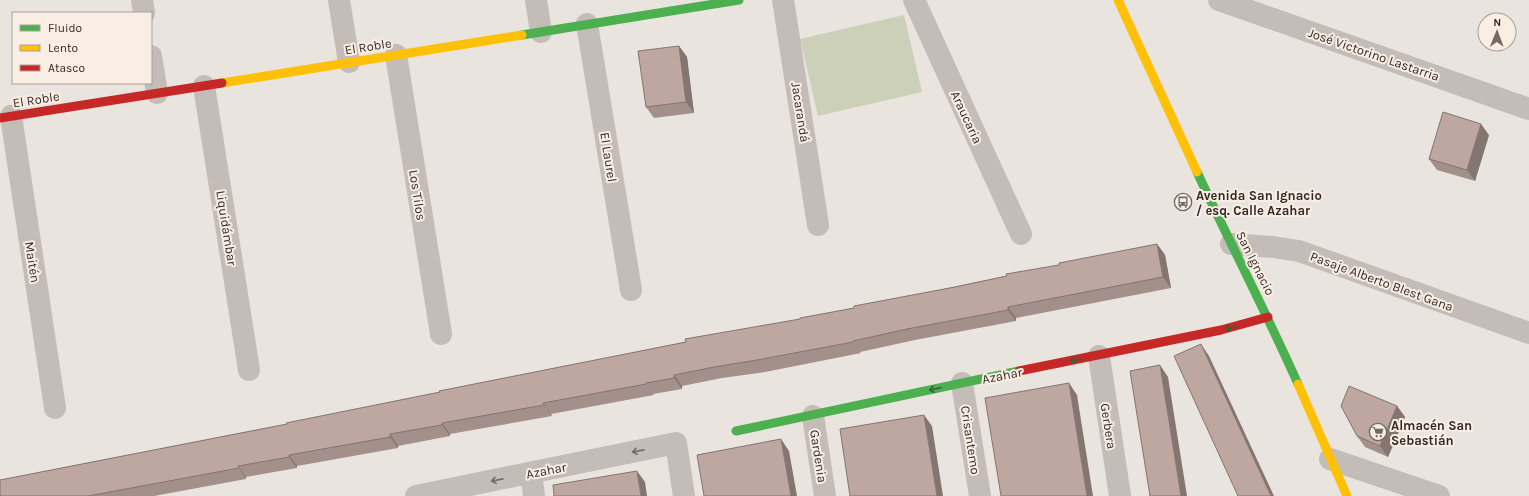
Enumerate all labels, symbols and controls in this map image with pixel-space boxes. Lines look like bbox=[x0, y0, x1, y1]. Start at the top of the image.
legend bbox=[12, 12, 152, 84]
north arrow bbox=[1477, 12, 1517, 52]
text: N bbox=[1493, 16, 1501, 29]
text: Fluido bbox=[48, 21, 82, 35]
street label: José Victorino Lastarria bbox=[1306, 25, 1442, 84]
street label: El Roble bbox=[344, 35, 393, 58]
text: Lento bbox=[48, 41, 78, 55]
text: Atasco bbox=[48, 61, 85, 75]
street label: Jacarandá bbox=[788, 81, 813, 143]
street label: El Roble bbox=[12, 88, 61, 111]
street label: Araucaria bbox=[948, 88, 985, 146]
street label: El Laurel bbox=[597, 131, 620, 183]
street label: Los Tilos bbox=[406, 169, 429, 222]
place label: Avenida San Ignacio / esq. Calle Azahar bbox=[1196, 188, 1322, 219]
street label: Liquidámbar bbox=[212, 189, 240, 267]
bus stop icon: Avenida San Ignacio / esq. Calle Azahar bbox=[1173, 192, 1193, 212]
street label: San Ignacio bbox=[1233, 229, 1278, 298]
street label: Maitén bbox=[22, 240, 43, 284]
street label: Pasaje Alberto Blest Gana bbox=[1308, 249, 1455, 314]
one-way arrow bbox=[1224, 324, 1237, 332]
one-way arrow bbox=[1070, 357, 1083, 365]
street label: Azahar bbox=[981, 364, 1024, 387]
one-way arrow bbox=[929, 386, 942, 394]
street label: Gerbera bbox=[1098, 402, 1120, 450]
street label: Crisantemo bbox=[958, 405, 983, 475]
place label: Almacén San Sebastián bbox=[1391, 418, 1472, 448]
supermarket icon: Almacén San Sebastián bbox=[1368, 422, 1388, 442]
street label: Gardenia bbox=[807, 428, 830, 484]
one-way arrow bbox=[632, 447, 645, 455]
street label: Azahar bbox=[525, 459, 568, 482]
one-way arrow bbox=[491, 476, 504, 484]

